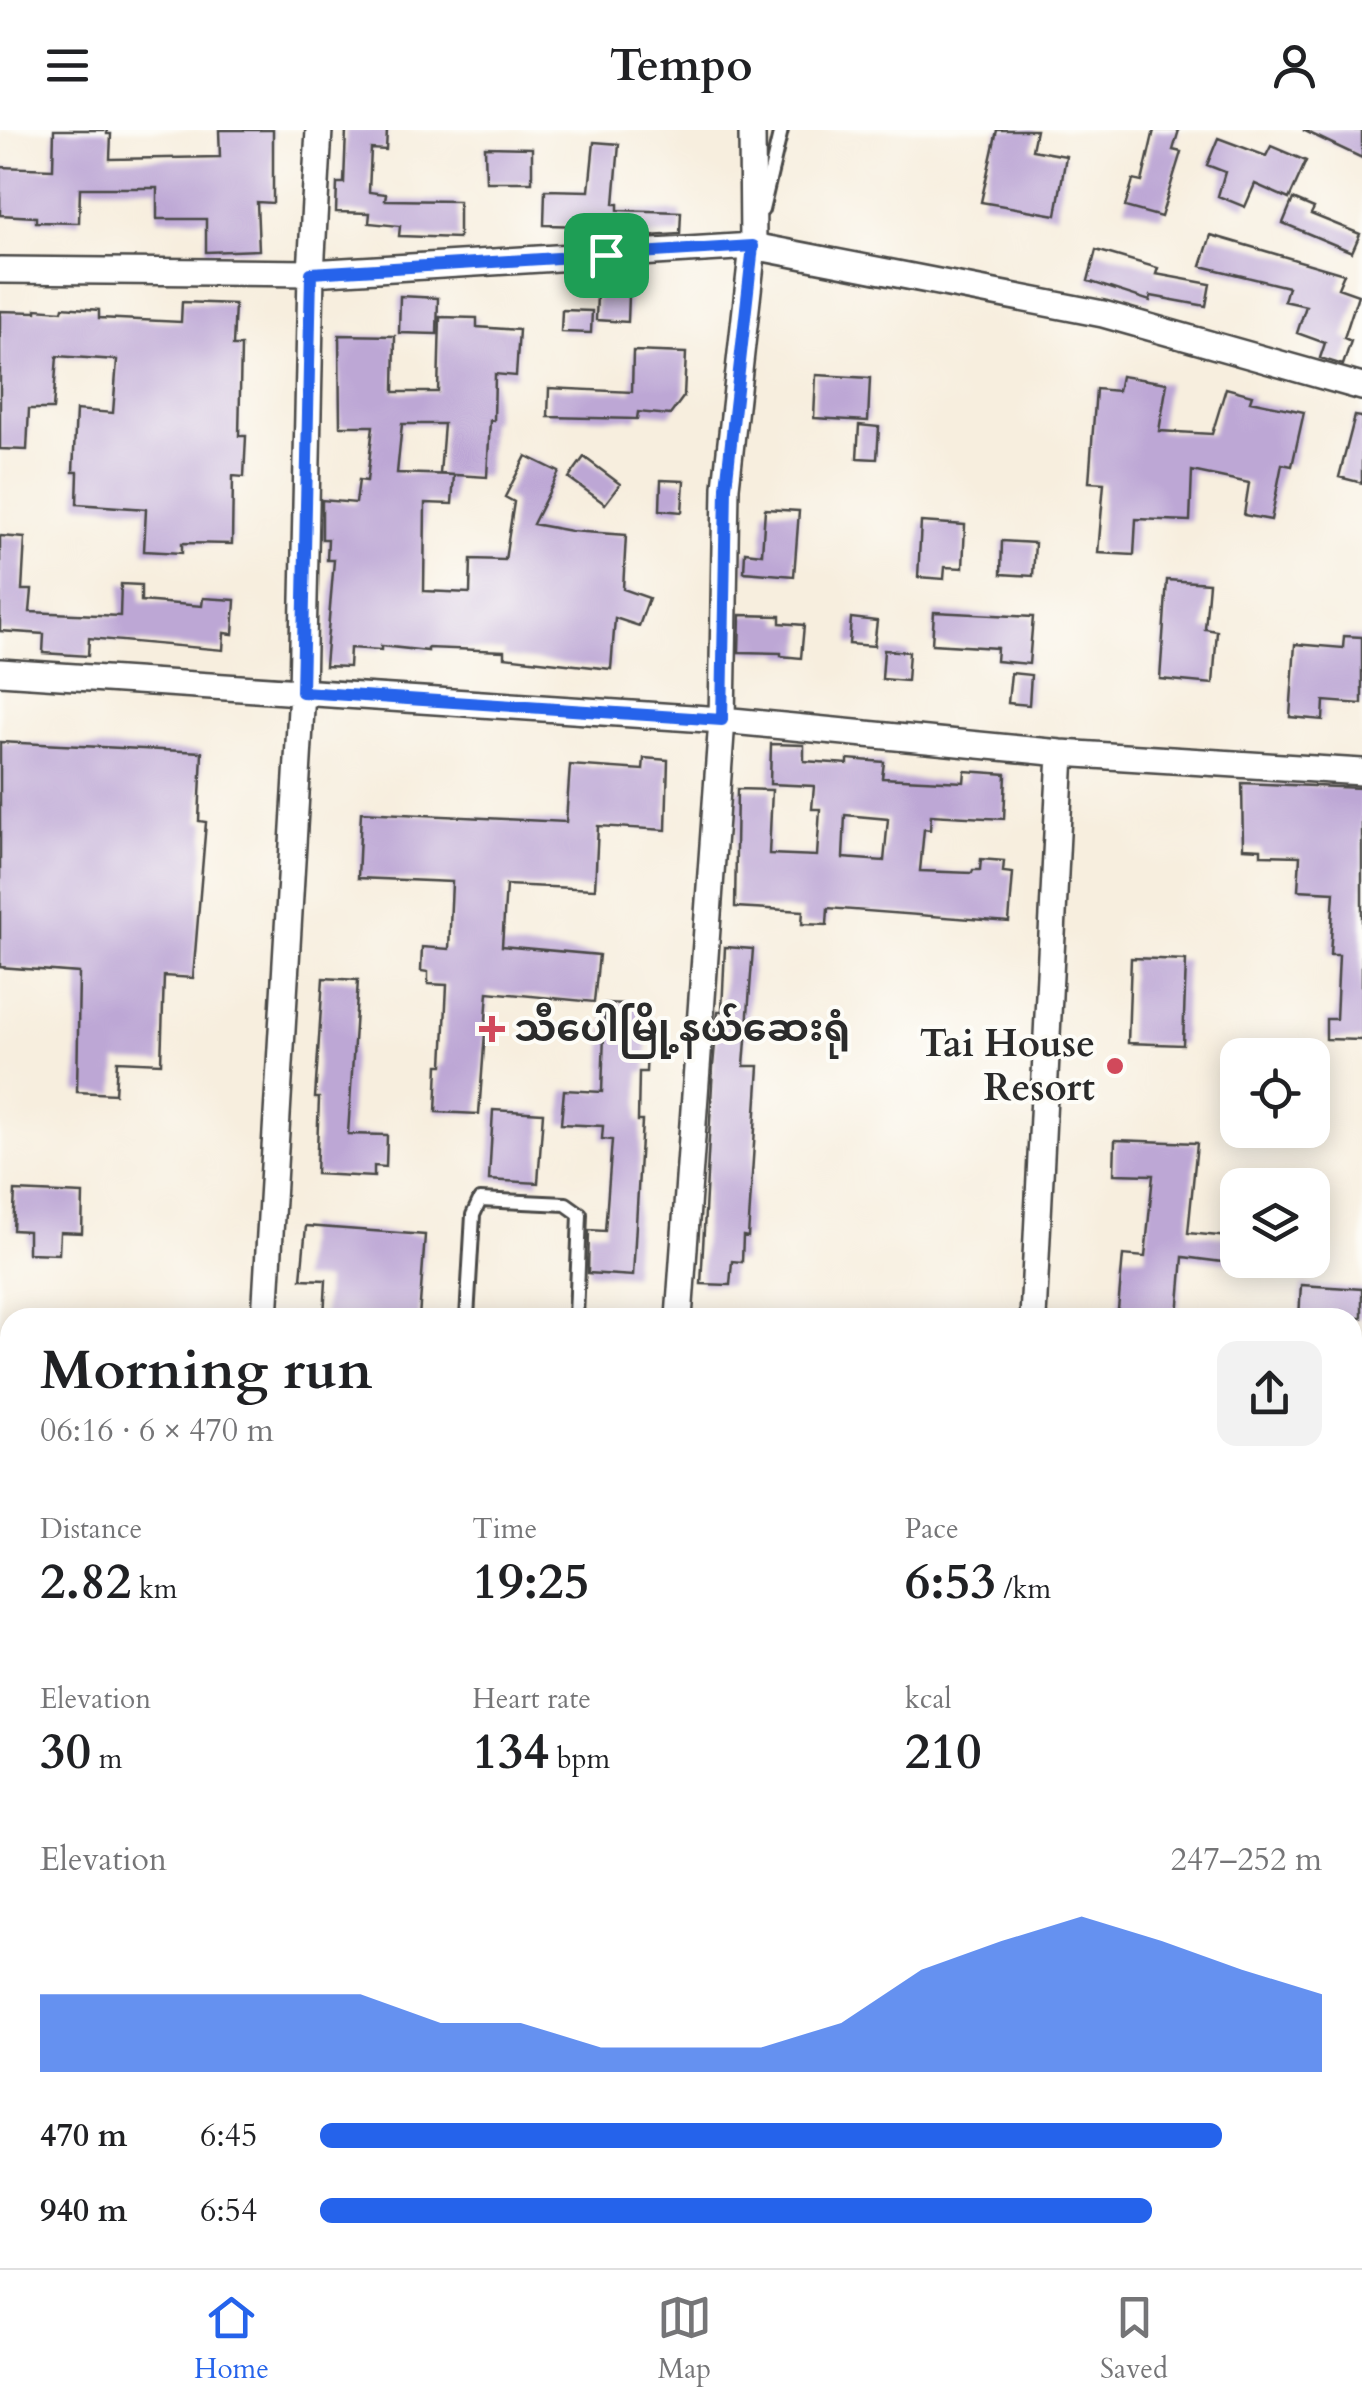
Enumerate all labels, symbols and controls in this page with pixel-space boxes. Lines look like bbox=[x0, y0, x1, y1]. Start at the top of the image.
text: Tempo bbox=[610, 35, 752, 96]
icon: menu bbox=[40, 38, 95, 93]
icon: person bbox=[1267, 38, 1322, 93]
pin bbox=[564, 213, 649, 298]
icon: arrive bbox=[579, 228, 634, 283]
place label: သီပေါမြို့နယ်ဆေးရုံ bbox=[514, 1002, 850, 1059]
marker: သီပေါမြို့နယ်ဆေးရုံ bbox=[479, 1016, 505, 1042]
place label: Tai House Resort bbox=[919, 1018, 1095, 1114]
map controls bbox=[1220, 1038, 1330, 1278]
button: locate bbox=[1220, 1038, 1330, 1148]
marker: Tai House Resort bbox=[1104, 1055, 1126, 1077]
button: layers bbox=[1220, 1168, 1330, 1278]
text: Morning run bbox=[40, 1334, 373, 1408]
button: share bbox=[1217, 1341, 1322, 1446]
text: 06:16 · 6 × 470 m bbox=[40, 1409, 274, 1453]
text: Distance bbox=[40, 1510, 142, 1548]
text: Time bbox=[472, 1510, 537, 1548]
text: Pace bbox=[905, 1510, 959, 1548]
text: 2.82 bbox=[40, 1548, 131, 1616]
text: 19:25 bbox=[472, 1548, 589, 1616]
text: 6:53 bbox=[905, 1548, 996, 1616]
text: km bbox=[131, 1570, 178, 1608]
text: /km bbox=[996, 1570, 1051, 1608]
text: Elevation bbox=[40, 1680, 151, 1718]
text: Heart rate bbox=[472, 1680, 591, 1718]
text: kcal bbox=[905, 1680, 952, 1718]
text: 30 bbox=[40, 1718, 91, 1786]
text: 134 bbox=[472, 1718, 549, 1786]
text: 210 bbox=[905, 1718, 982, 1786]
text: m bbox=[91, 1740, 122, 1778]
text: bpm bbox=[549, 1740, 610, 1778]
text: Elevation bbox=[40, 1838, 167, 1882]
text: 247–252 m bbox=[1170, 1838, 1322, 1882]
text: 470 m bbox=[40, 2114, 127, 2158]
text: 6:45 bbox=[200, 2114, 257, 2158]
text: 940 m bbox=[40, 2189, 127, 2233]
text: 6:54 bbox=[200, 2189, 257, 2233]
tab: Home bbox=[194, 2290, 269, 2388]
tab: Map bbox=[657, 2290, 712, 2388]
tab: Saved bbox=[1100, 2290, 1168, 2388]

